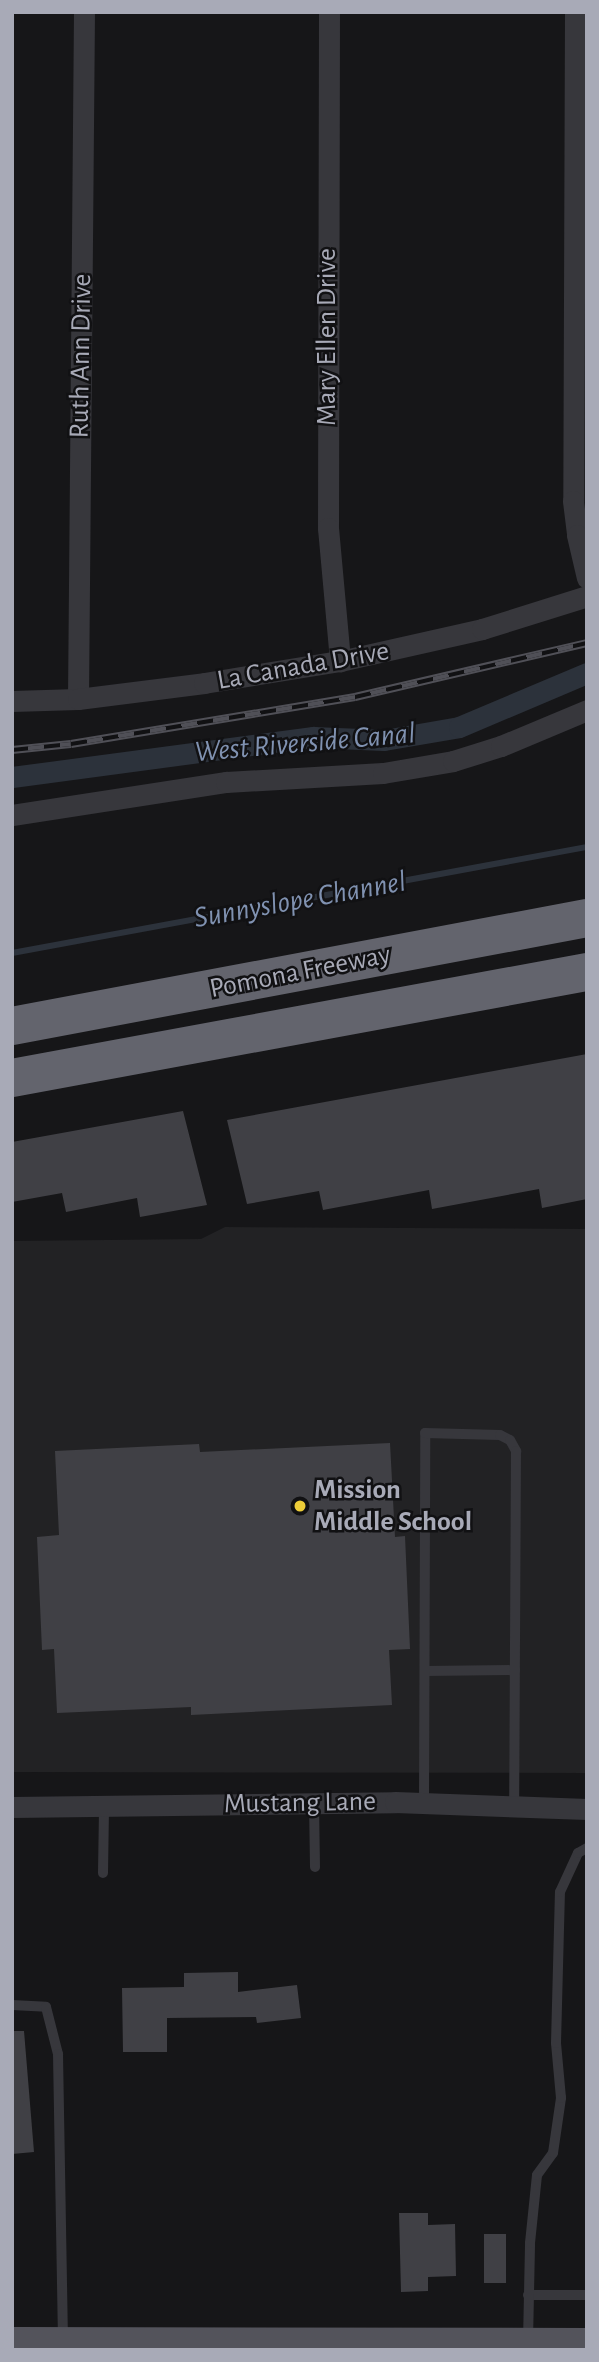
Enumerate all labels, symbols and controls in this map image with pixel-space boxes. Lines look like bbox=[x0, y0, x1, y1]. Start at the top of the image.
street label: Mary Ellen Drive bbox=[310, 248, 344, 426]
street label: Ruth Ann Drive bbox=[63, 273, 99, 439]
street label: La Canada Drive bbox=[214, 634, 392, 698]
water label: West Riverside Canal bbox=[193, 715, 417, 771]
water label: Sunnyslope Channel bbox=[191, 864, 409, 936]
street label: Pomona Freeway bbox=[207, 938, 393, 1006]
place label: Mission Middle School bbox=[314, 1473, 472, 1539]
marker: Mission Middle School bbox=[292, 1498, 308, 1514]
street label: Mustang Lane bbox=[224, 1785, 376, 1821]

